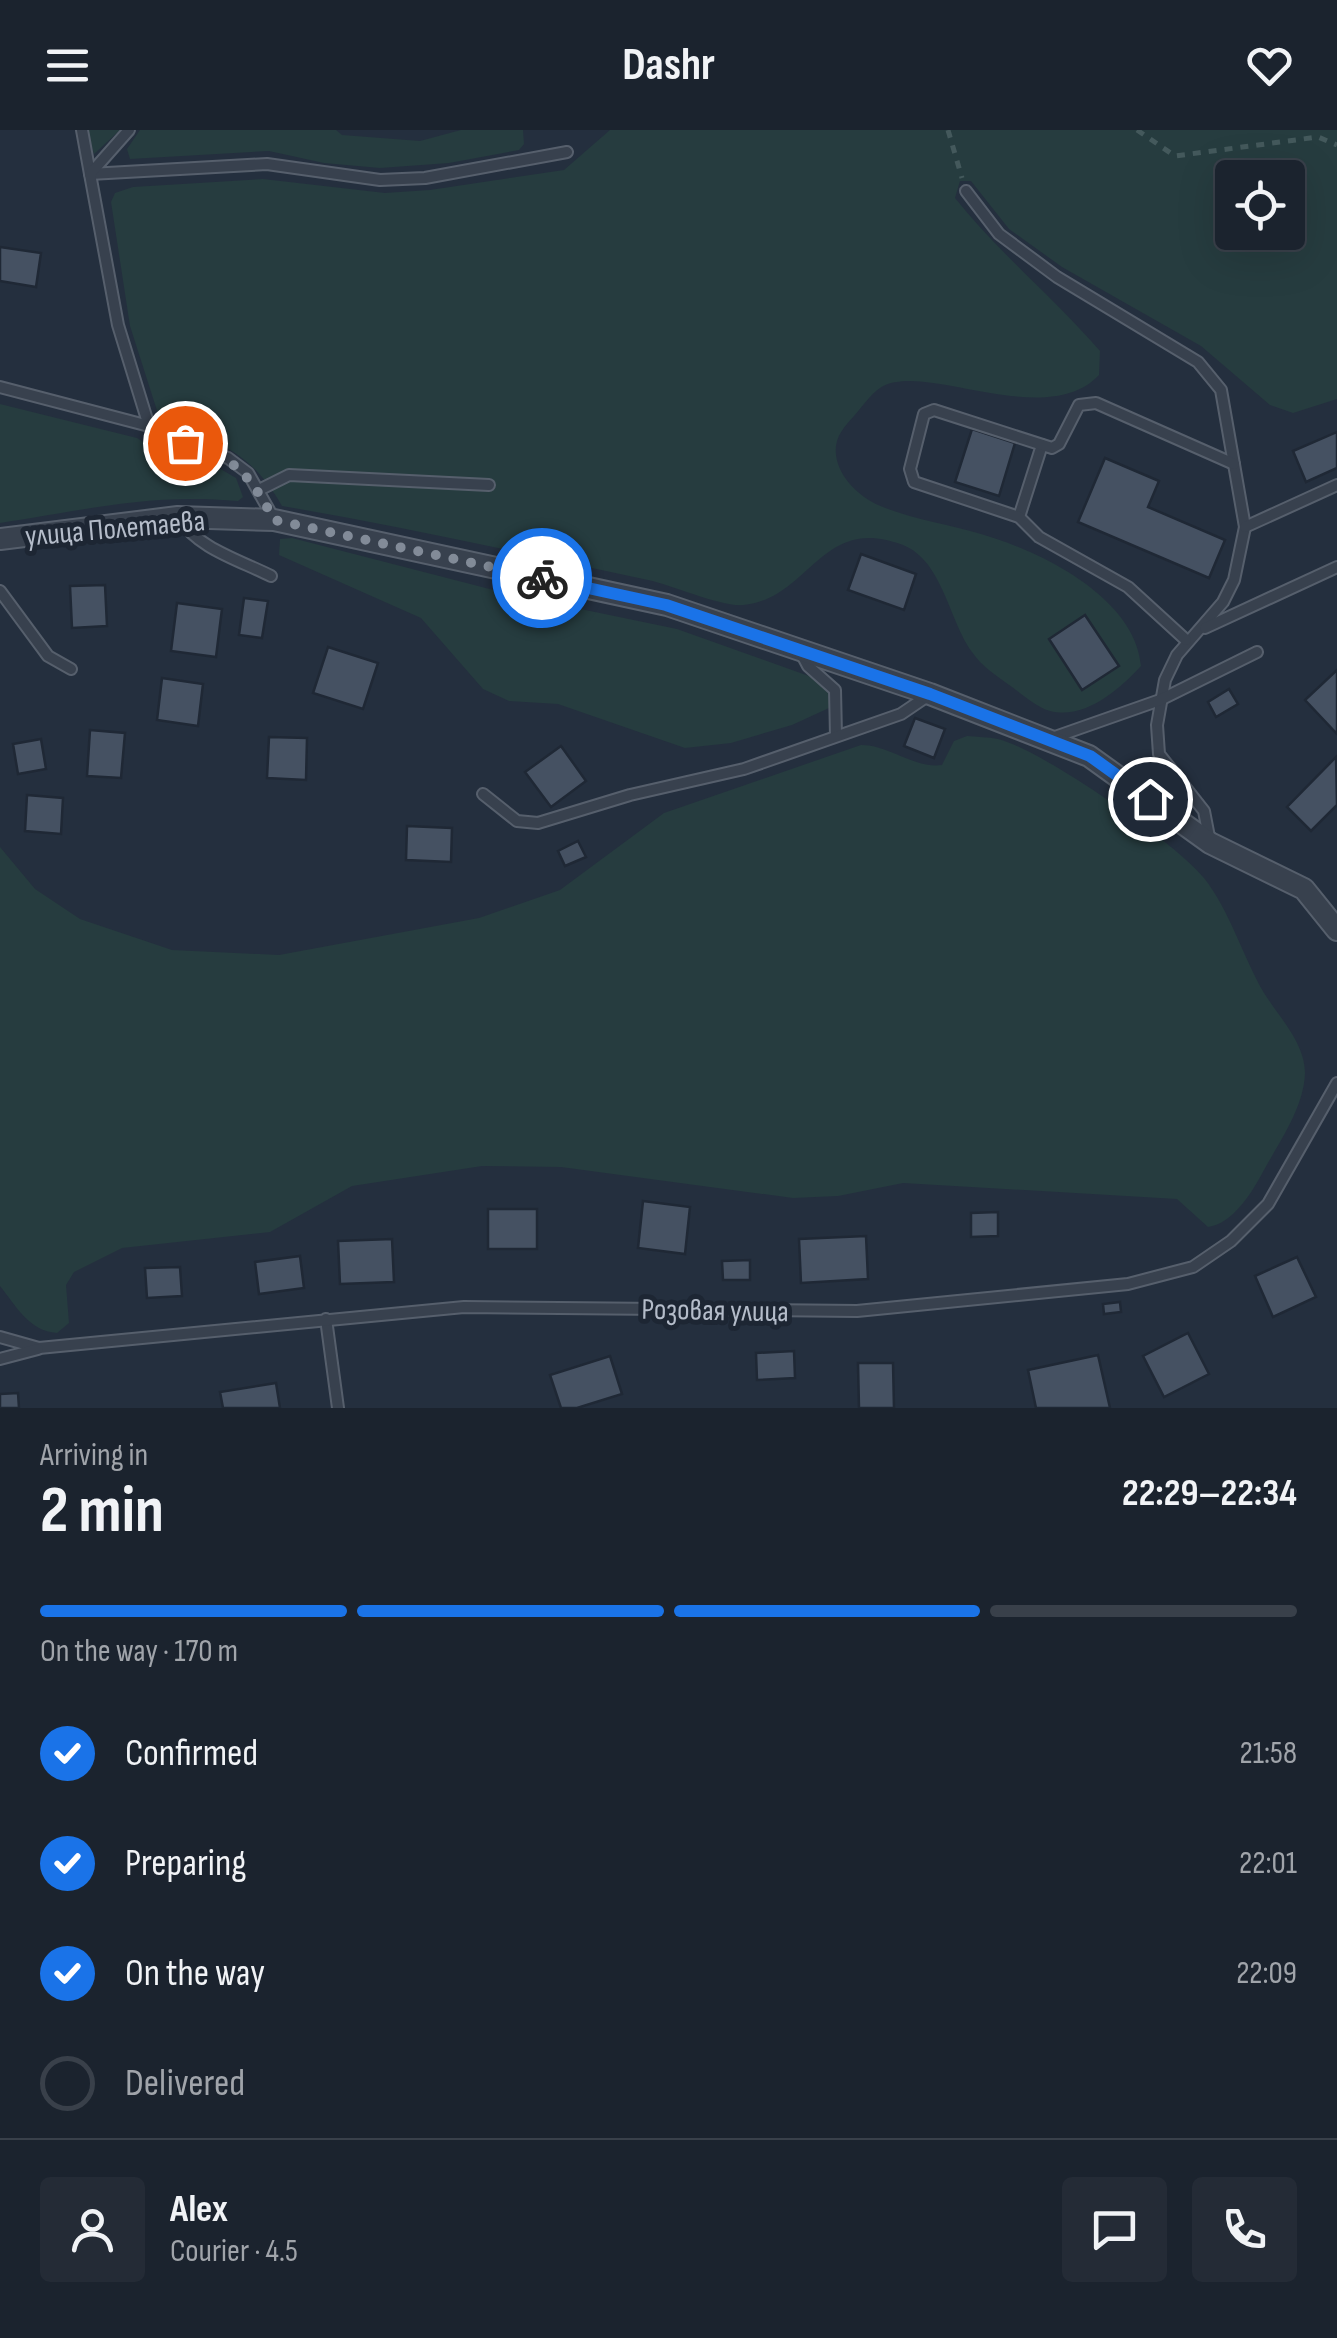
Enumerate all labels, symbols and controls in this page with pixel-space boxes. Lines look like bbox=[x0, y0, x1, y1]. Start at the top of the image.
icon: menu bbox=[40, 38, 95, 93]
text: Dashr bbox=[622, 38, 715, 93]
icon: heart bbox=[1242, 38, 1297, 93]
map controls bbox=[1215, 160, 1305, 250]
button: locate bbox=[1215, 160, 1305, 250]
pin bbox=[143, 401, 228, 486]
icon: bag bbox=[158, 416, 213, 471]
street label: улица Полетаева bbox=[24, 503, 207, 555]
courier bbox=[492, 528, 592, 628]
icon: bike bbox=[515, 551, 570, 606]
pin bbox=[1108, 757, 1193, 842]
icon: home bbox=[1123, 772, 1178, 827]
street label: Розовая улица bbox=[641, 1292, 789, 1330]
text: Arriving in bbox=[40, 1436, 148, 1475]
text: 22:29–22:34 bbox=[1122, 1471, 1297, 1516]
text: 2 min bbox=[40, 1473, 164, 1551]
text: On the way · 170 m bbox=[40, 1632, 238, 1671]
icon: check bbox=[40, 1726, 95, 1781]
text: Confirmed bbox=[125, 1731, 258, 1776]
text: 21:58 bbox=[1240, 1734, 1297, 1773]
icon: check bbox=[40, 1836, 95, 1891]
text: Preparing bbox=[125, 1841, 246, 1886]
text: 22:01 bbox=[1239, 1844, 1297, 1883]
icon: check bbox=[40, 1946, 95, 2001]
text: On the way bbox=[125, 1951, 265, 1996]
text: 22:09 bbox=[1236, 1954, 1297, 1993]
text: Delivered bbox=[125, 2061, 245, 2106]
button: person bbox=[40, 2177, 145, 2282]
button: chat bbox=[1062, 2177, 1167, 2282]
button: phone bbox=[1192, 2177, 1297, 2282]
text: Alex bbox=[170, 2187, 228, 2232]
text: Courier · 4.5 bbox=[170, 2232, 298, 2271]

